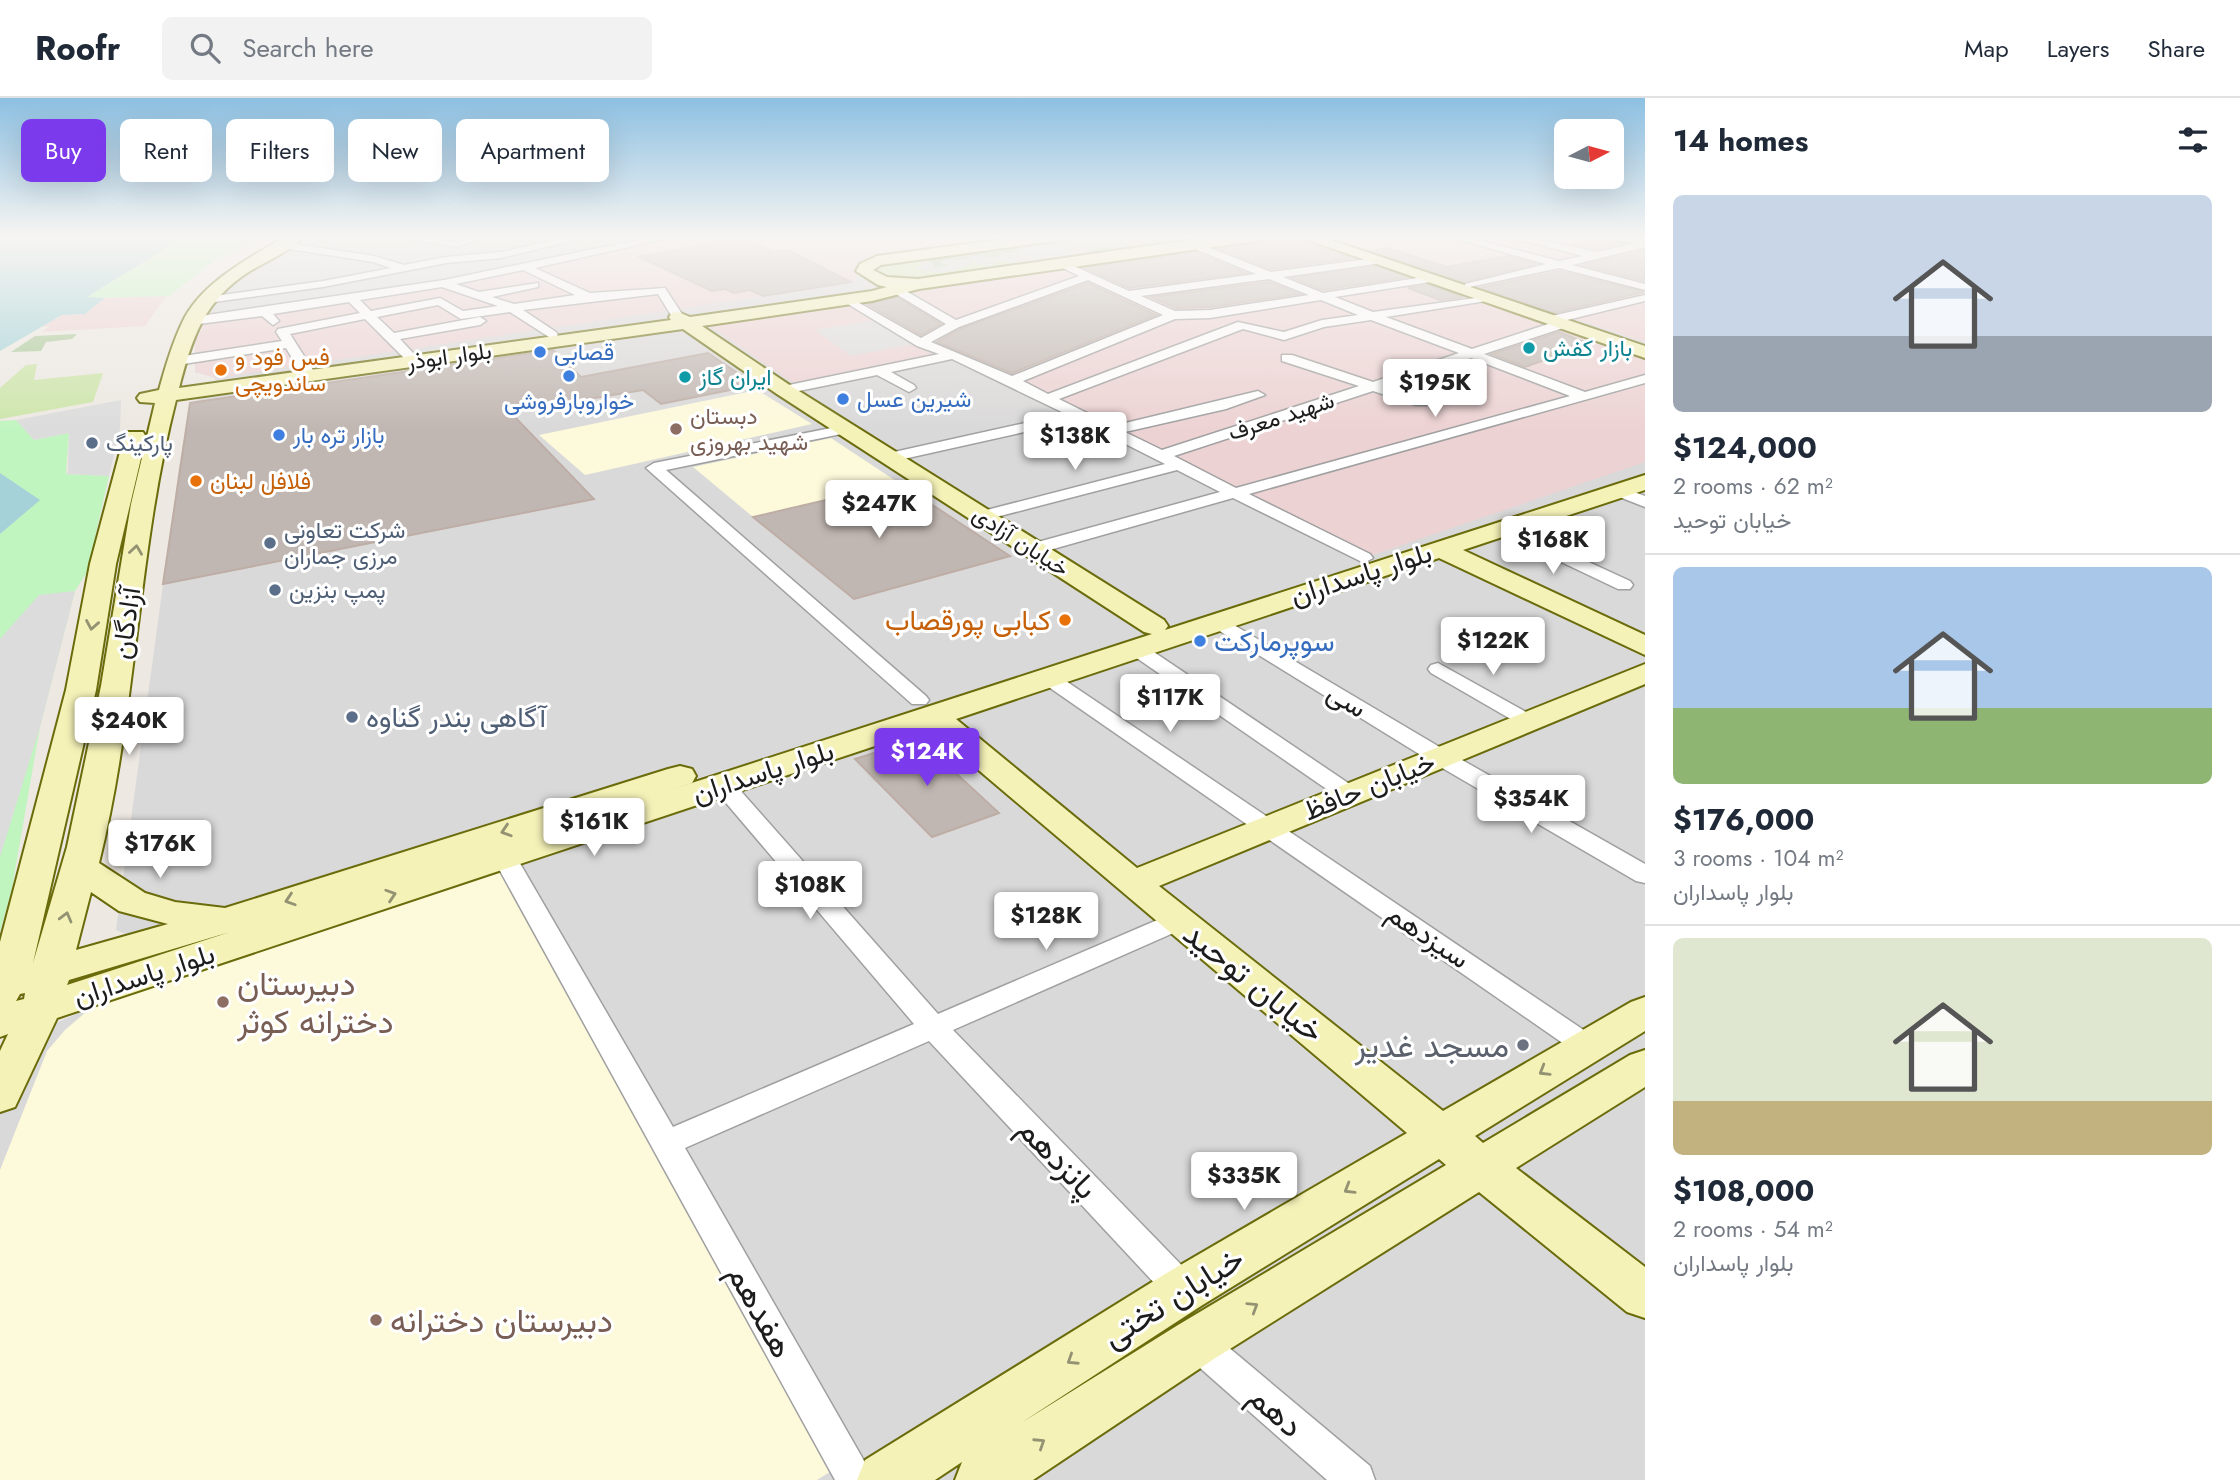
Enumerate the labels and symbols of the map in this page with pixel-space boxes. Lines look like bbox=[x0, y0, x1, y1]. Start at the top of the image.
north arrow bbox=[1554, 119, 1624, 189]
place label: بازار کفش bbox=[1543, 331, 1632, 365]
street label: بلوار ابوذر bbox=[403, 333, 494, 379]
place label: قصابی bbox=[554, 335, 614, 369]
place label: فس فود و ساندویچی bbox=[235, 340, 330, 400]
marker: بازار کفش bbox=[1521, 340, 1537, 356]
marker: قصابی bbox=[532, 344, 548, 360]
place label: ایران گاز bbox=[698, 360, 772, 394]
pin: $195K bbox=[1386, 360, 1484, 419]
marker: فس فود و ساندویچی bbox=[213, 362, 229, 378]
marker: خواروبارفروشی bbox=[561, 368, 577, 384]
marker: ایران گاز bbox=[677, 369, 693, 385]
place label: شیرین عسل bbox=[857, 382, 971, 416]
street label: شهید معرف bbox=[1224, 383, 1338, 449]
place label: خواروبارفروشی bbox=[504, 384, 634, 418]
marker: شیرین عسل bbox=[835, 391, 851, 407]
place label: دبستان شهید بهروزی bbox=[690, 399, 808, 459]
pin: $138K bbox=[1026, 412, 1124, 472]
place label: بازار تره بار bbox=[292, 418, 385, 452]
marker: دبستان شهید بهروزی bbox=[668, 421, 684, 437]
place label: پارکینگ bbox=[106, 426, 173, 460]
marker: بازار تره بار bbox=[271, 427, 287, 443]
marker: پارکینگ bbox=[84, 435, 100, 451]
place label: فلافل لبنان bbox=[210, 464, 311, 498]
marker: فلافل لبنان bbox=[188, 473, 204, 489]
pin: $247K bbox=[830, 480, 928, 540]
street label: خیابان آزادی bbox=[966, 497, 1076, 585]
place label: شرکت تعاونی مرزی جماران bbox=[284, 513, 405, 573]
pin: $168K bbox=[1504, 517, 1602, 576]
street label: بلوار پاسداران bbox=[1285, 532, 1437, 616]
marker: شرکت تعاونی مرزی جماران bbox=[262, 535, 278, 551]
one-way arrow bbox=[129, 544, 144, 556]
place label: پمپ بنزین bbox=[289, 573, 386, 607]
street label: آزادگان bbox=[101, 582, 152, 662]
marker: پمپ بنزین bbox=[267, 582, 283, 598]
place label: کبابی پورقصاب bbox=[885, 600, 1051, 641]
marker: کبابی پورقصاب bbox=[1057, 612, 1073, 628]
pin: $122K bbox=[1444, 618, 1542, 677]
one-way arrow bbox=[85, 619, 100, 631]
place label: سوپرمارکت bbox=[1214, 621, 1335, 662]
marker: سوپرمارکت bbox=[1192, 633, 1208, 649]
street label: سی bbox=[1319, 672, 1375, 728]
pin: $117K bbox=[1121, 674, 1219, 734]
place label: آگاهی بندر گناوه bbox=[366, 697, 549, 738]
pin: $240K bbox=[80, 698, 178, 757]
marker: آگاهی بندر گناوه bbox=[344, 709, 360, 725]
pin: $124K bbox=[878, 728, 976, 788]
street label: بلوار پاسداران bbox=[687, 730, 839, 814]
street label: خیابان حافظ bbox=[1297, 741, 1441, 831]
pin: $354K bbox=[1482, 776, 1580, 835]
pin: $161K bbox=[545, 798, 643, 858]
pin: $176K bbox=[111, 820, 209, 880]
one-way arrow bbox=[501, 823, 513, 837]
pin: $108K bbox=[761, 862, 859, 921]
one-way arrow bbox=[384, 889, 397, 903]
one-way arrow bbox=[284, 892, 296, 907]
pin: $128K bbox=[997, 892, 1095, 952]
street label: سیزدهم bbox=[1378, 893, 1478, 979]
street label: خیابان توحید bbox=[1173, 910, 1335, 1054]
one-way arrow bbox=[58, 912, 72, 924]
street label: بلوار پاسداران bbox=[68, 933, 220, 1017]
place label: دبیرستان دخترانه کوثر bbox=[236, 960, 393, 1045]
marker: دبیرستان دخترانه کوثر bbox=[215, 994, 231, 1010]
place label: مسجد غدیر bbox=[1354, 1022, 1509, 1069]
marker: مسجد غدیر bbox=[1515, 1037, 1531, 1053]
one-way arrow bbox=[1538, 1063, 1551, 1076]
street label: پانزدهم bbox=[1007, 1106, 1109, 1210]
pin: $335K bbox=[1195, 1152, 1293, 1212]
one-way arrow bbox=[1343, 1180, 1356, 1193]
street label: خیابان تختی bbox=[1093, 1235, 1253, 1359]
street label: هفدهم bbox=[716, 1256, 806, 1366]
place label: دبیرستان دخترانه bbox=[390, 1297, 613, 1344]
one-way arrow bbox=[1245, 1303, 1258, 1316]
marker: دبیرستان دخترانه bbox=[368, 1312, 384, 1328]
one-way arrow bbox=[1067, 1352, 1080, 1365]
street label: دهم bbox=[1238, 1374, 1314, 1448]
one-way arrow bbox=[1033, 1438, 1046, 1451]

